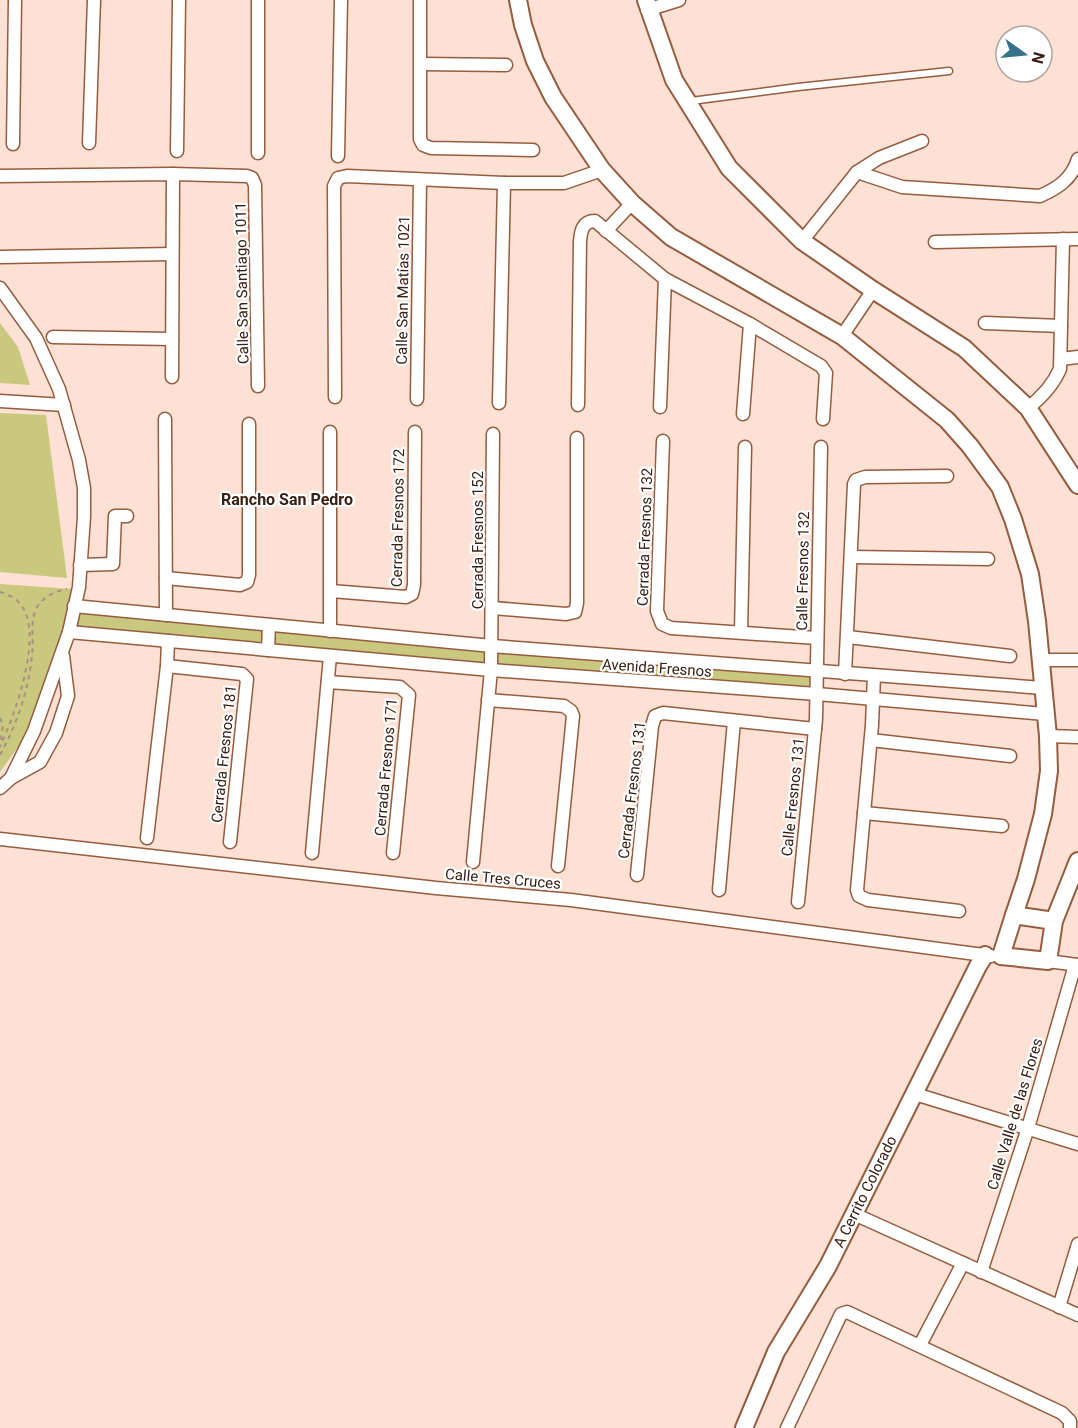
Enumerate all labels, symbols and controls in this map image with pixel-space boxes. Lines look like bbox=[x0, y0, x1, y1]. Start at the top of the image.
north arrow bbox=[994, 24, 1054, 84]
text: N bbox=[1027, 50, 1049, 66]
street label: Calle San Santiago 1011 bbox=[232, 202, 252, 364]
street label: Calle San Matías 1021 bbox=[393, 215, 413, 365]
street label: Cerrada Fresnos 172 bbox=[388, 449, 408, 587]
street label: Cerrada Fresnos 132 bbox=[634, 468, 656, 606]
street label: Cerrada Fresnos 152 bbox=[469, 471, 487, 609]
district label: Rancho San Pedro bbox=[221, 490, 353, 509]
street label: Calle Fresnos 132 bbox=[793, 511, 813, 631]
street label: Avenida Fresnos bbox=[601, 655, 713, 681]
street label: Cerrada Fresnos 181 bbox=[208, 684, 240, 824]
street label: Cerrada Fresnos 171 bbox=[371, 697, 401, 837]
street label: Cerrada Fresnos 131 bbox=[615, 720, 649, 860]
street label: Calle Fresnos 131 bbox=[778, 737, 808, 857]
street label: Calle Tres Cruces bbox=[444, 865, 562, 893]
street label: Calle Valle de las Flores bbox=[983, 1036, 1047, 1192]
street label: A Cerrito Colorado bbox=[830, 1133, 901, 1251]

